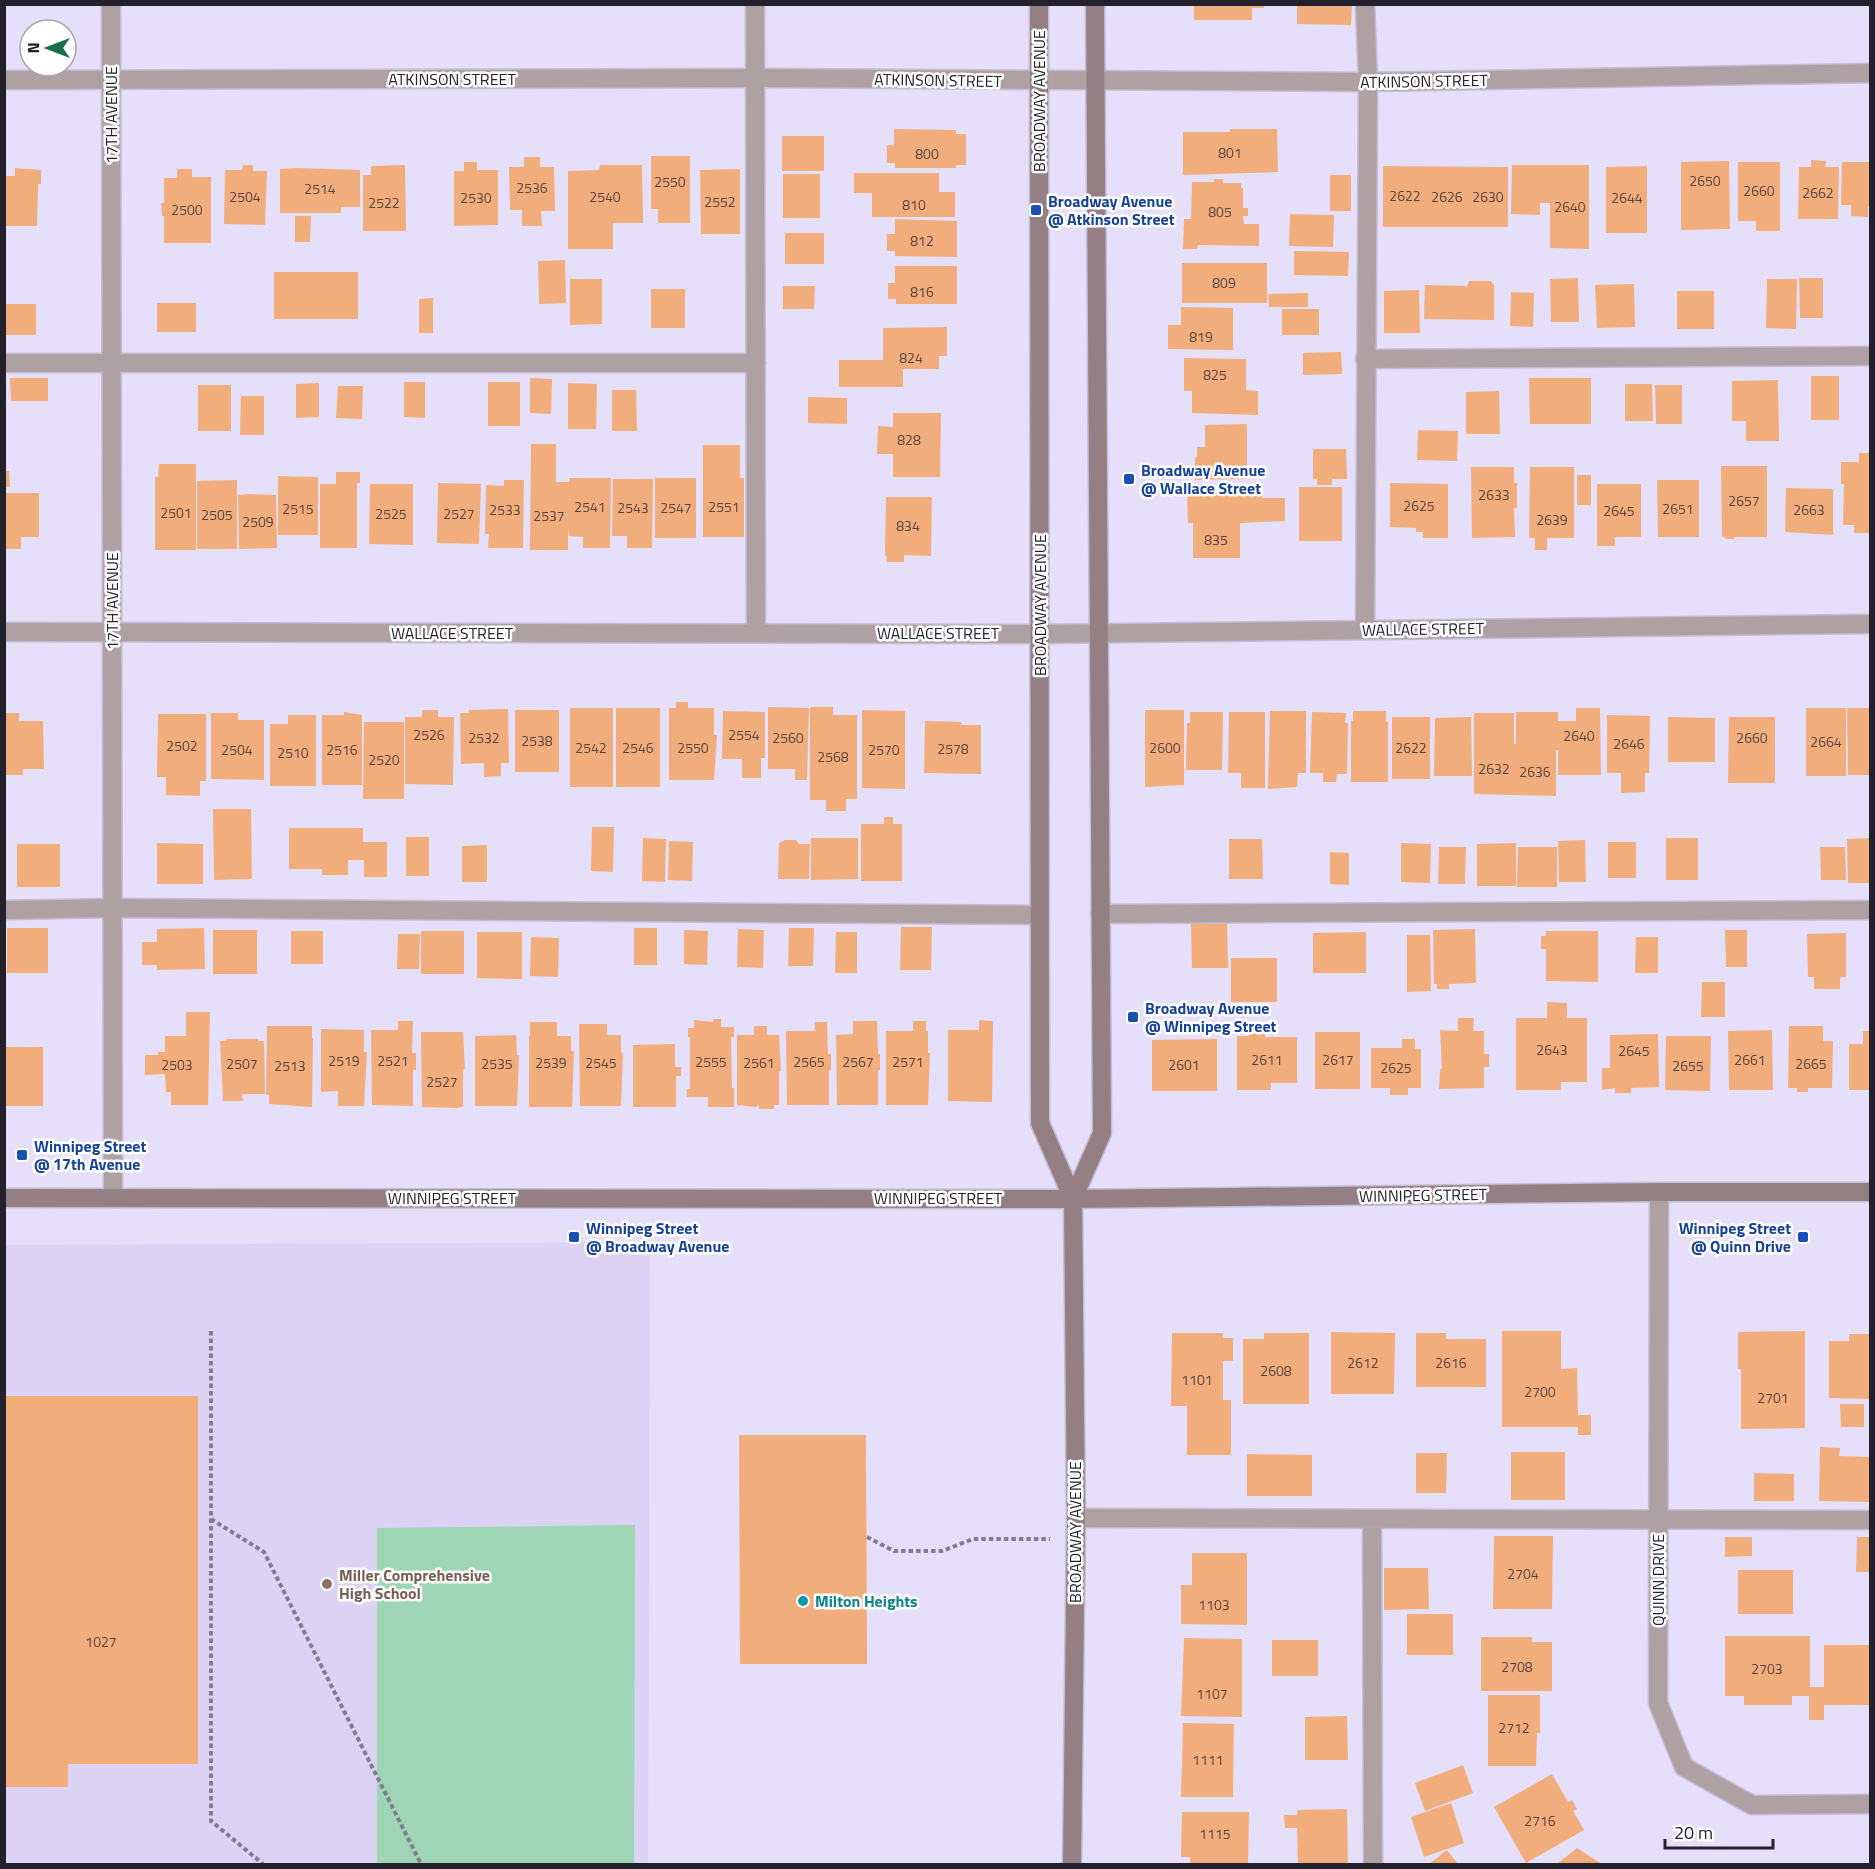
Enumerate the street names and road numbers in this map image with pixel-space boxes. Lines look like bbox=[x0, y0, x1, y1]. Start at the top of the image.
street label: BROADWAY AVENUE bbox=[1027, 30, 1051, 172]
street label: 17TH AVENUE bbox=[99, 66, 123, 164]
street label: ATKINSON STREET bbox=[388, 67, 516, 91]
street label: ATKINSON STREET bbox=[874, 67, 1003, 93]
street label: ATKINSON STREET bbox=[1360, 68, 1489, 94]
street label: BROADWAY AVENUE bbox=[1028, 534, 1052, 676]
street label: 17TH AVENUE bbox=[100, 552, 124, 650]
street label: WALLACE STREET bbox=[1362, 616, 1485, 642]
street label: WALLACE STREET bbox=[391, 621, 514, 645]
street label: WALLACE STREET bbox=[877, 621, 1000, 645]
street label: WINNIPEG STREET bbox=[1359, 1182, 1488, 1208]
street label: WINNIPEG STREET bbox=[388, 1186, 517, 1210]
street label: WINNIPEG STREET bbox=[874, 1186, 1003, 1210]
street label: BROADWAY AVENUE bbox=[1063, 1461, 1087, 1603]
street label: QUINN DRIVE bbox=[1646, 1534, 1670, 1626]

